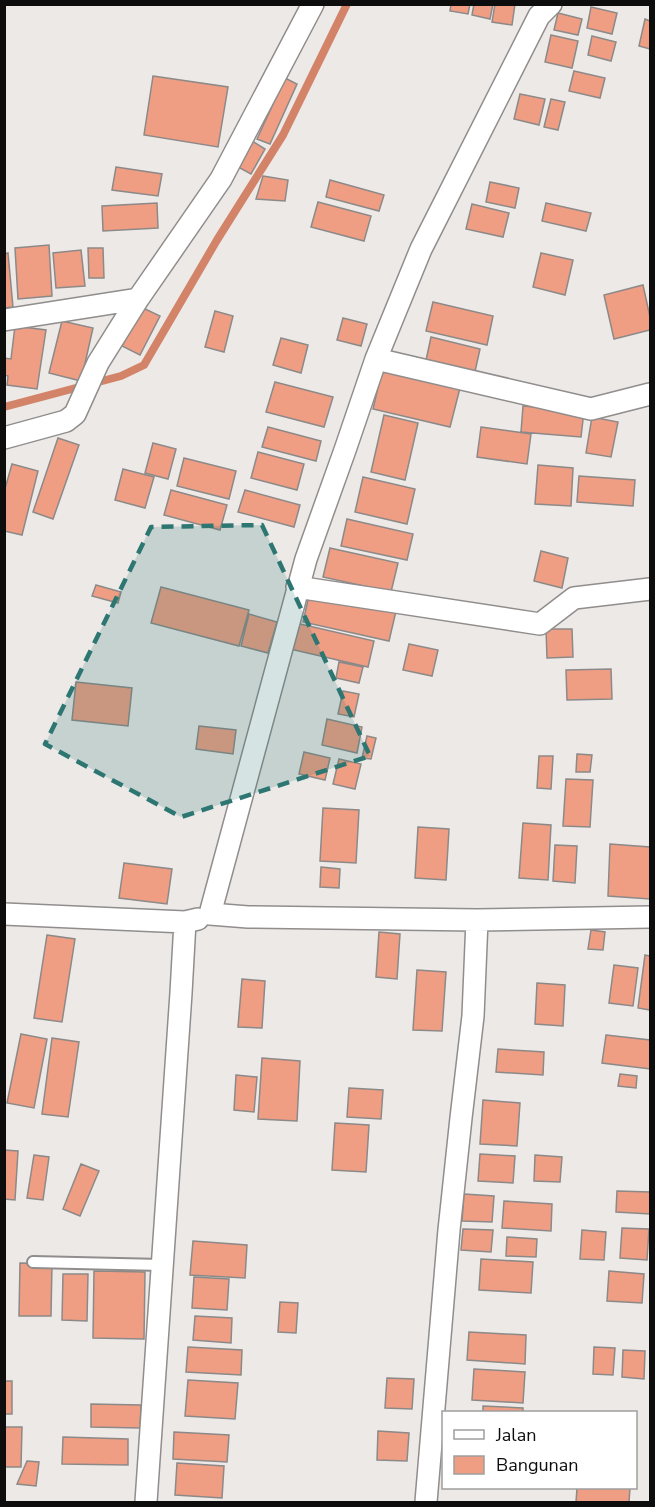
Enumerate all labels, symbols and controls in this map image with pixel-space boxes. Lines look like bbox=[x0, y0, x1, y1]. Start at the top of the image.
legend bbox=[442, 1411, 637, 1489]
text: Jalan bbox=[495, 1423, 536, 1447]
text: Bangunan bbox=[496, 1453, 579, 1477]

